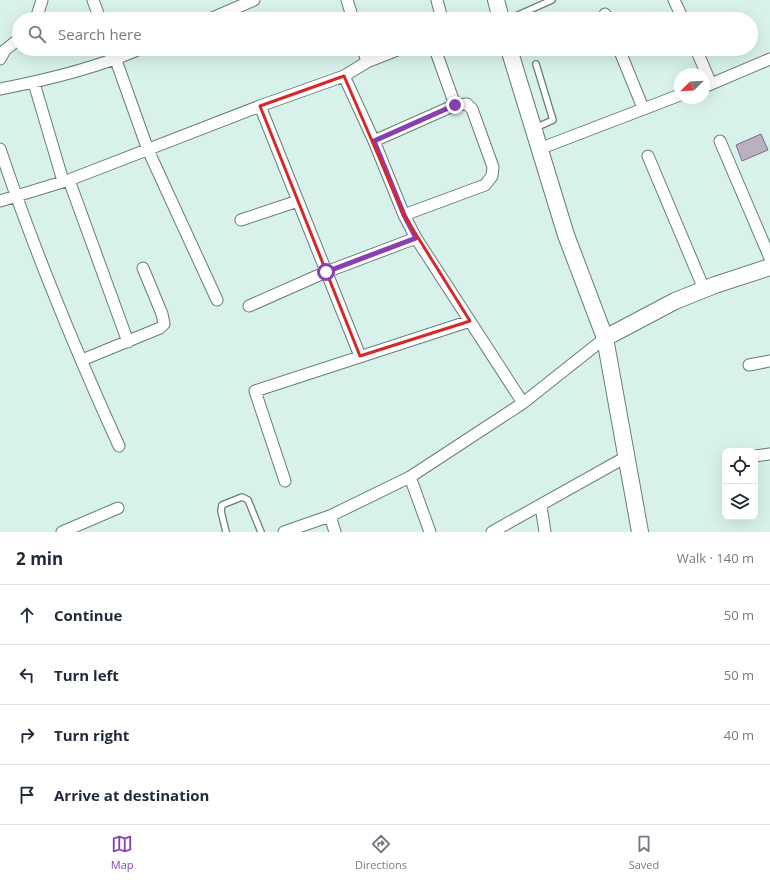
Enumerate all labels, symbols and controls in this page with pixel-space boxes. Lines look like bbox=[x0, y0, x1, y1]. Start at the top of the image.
search box bbox=[12, 12, 758, 56]
icon: search bbox=[26, 23, 48, 45]
text: Search here bbox=[58, 24, 142, 44]
north arrow bbox=[674, 68, 710, 104]
route end bbox=[446, 96, 464, 114]
route start bbox=[317, 263, 335, 281]
map controls bbox=[722, 448, 758, 520]
button: locate bbox=[722, 448, 758, 484]
button: layers bbox=[722, 484, 758, 520]
text: 2 min bbox=[16, 547, 63, 570]
text: Walk · 140 m bbox=[677, 549, 754, 567]
icon: ahead bbox=[16, 604, 38, 626]
text: Continue bbox=[54, 605, 122, 625]
text: 50 m bbox=[724, 606, 754, 624]
icon: left bbox=[16, 664, 38, 686]
text: Turn left bbox=[54, 665, 119, 685]
text: 50 m bbox=[724, 666, 754, 684]
icon: right bbox=[16, 724, 38, 746]
text: Turn right bbox=[54, 725, 129, 745]
text: 40 m bbox=[724, 726, 754, 744]
icon: arrive bbox=[16, 784, 38, 806]
text: Arrive at destination bbox=[54, 785, 209, 805]
tab: Map bbox=[111, 833, 134, 872]
tab: Directions bbox=[355, 833, 407, 872]
tab: Saved bbox=[629, 833, 659, 872]

